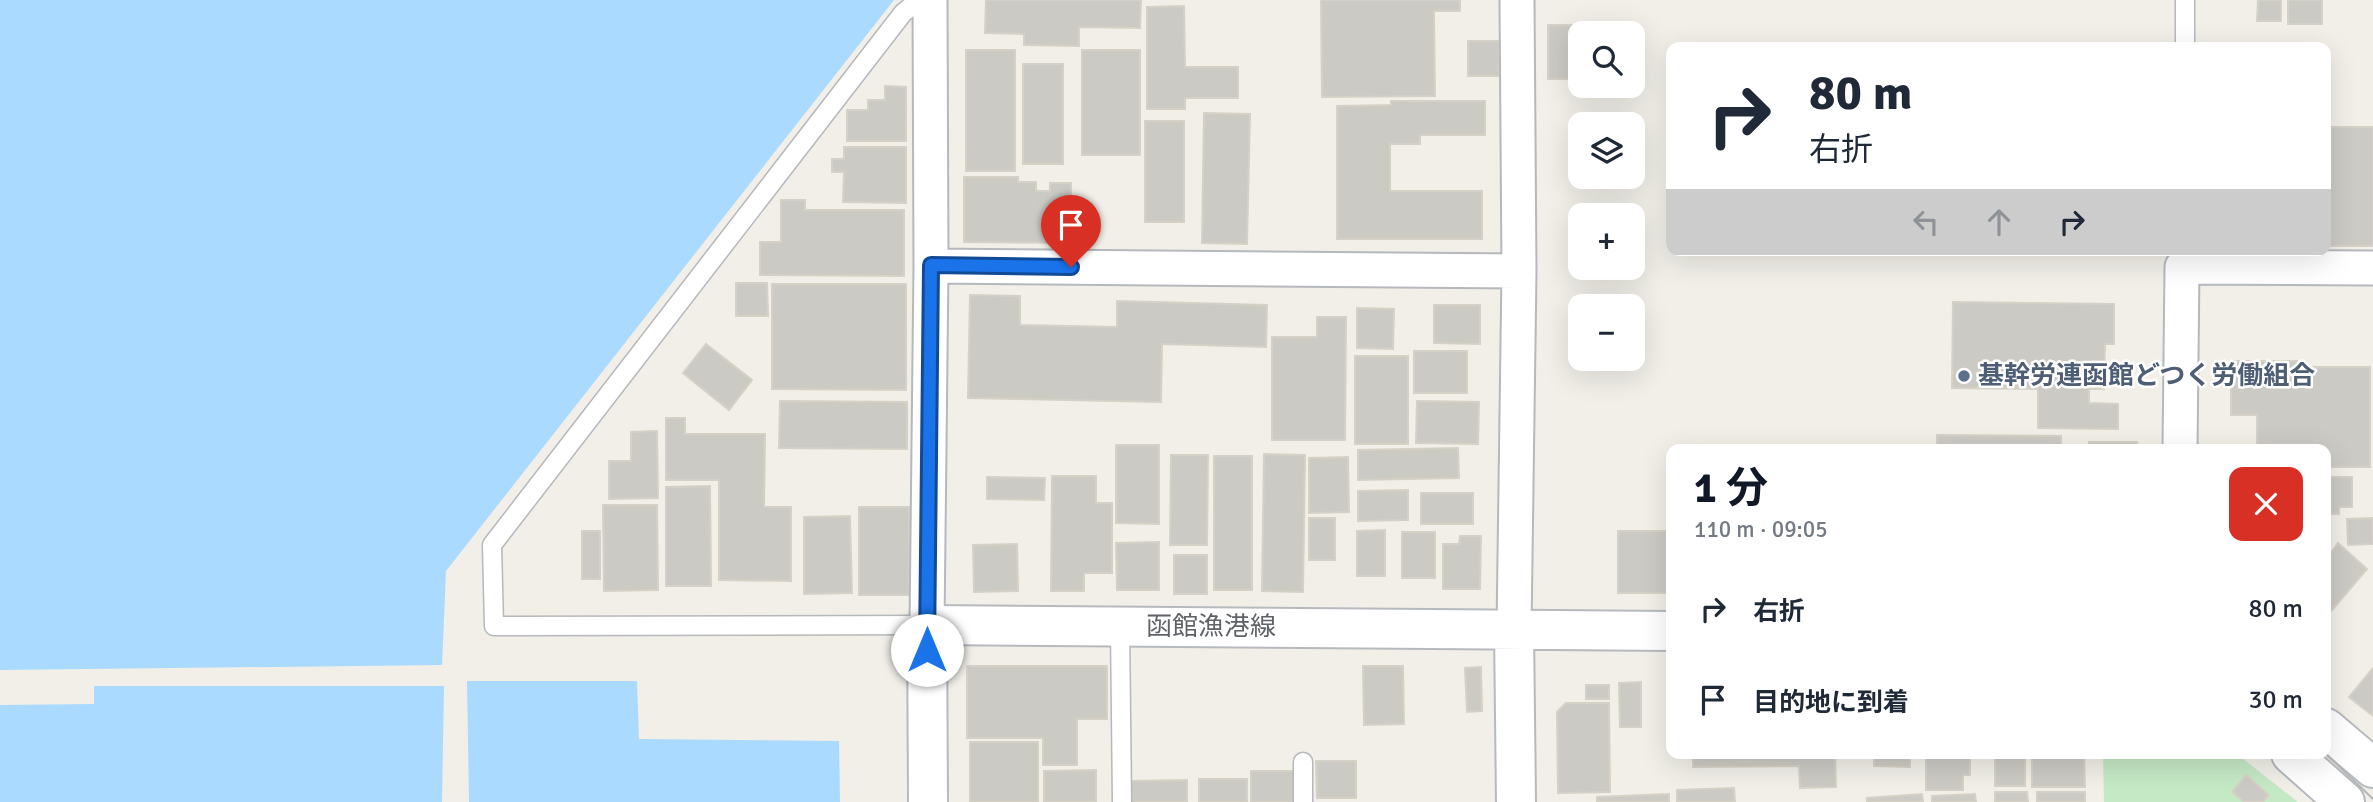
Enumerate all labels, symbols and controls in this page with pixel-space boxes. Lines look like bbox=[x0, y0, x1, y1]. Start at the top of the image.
map controls bbox=[1568, 21, 1645, 371]
button: search bbox=[1568, 21, 1645, 98]
text: 80 m bbox=[1809, 63, 1912, 123]
icon: right bbox=[1694, 70, 1785, 161]
button: layers bbox=[1568, 112, 1645, 189]
text: 右折 bbox=[1809, 130, 1873, 169]
pin bbox=[1041, 195, 1101, 267]
button: + bbox=[1568, 203, 1645, 280]
icon: left bbox=[1907, 203, 1945, 241]
icon: ahead bbox=[1980, 203, 2018, 241]
icon: right bbox=[2053, 203, 2091, 241]
icon: arrive bbox=[1052, 206, 1090, 244]
button: − bbox=[1568, 294, 1645, 371]
place label: 基幹労連函館どつく労働組合 bbox=[1978, 360, 2315, 392]
marker: 基幹労連函館どつく労働組合 bbox=[1956, 368, 1972, 384]
text: 1 分 bbox=[1694, 463, 1768, 514]
button: close bbox=[2229, 467, 2303, 541]
text: 110 m · 09:05 bbox=[1694, 515, 1828, 544]
icon: right bbox=[1694, 590, 1732, 628]
text: 80 m bbox=[2248, 593, 2303, 625]
text: 右折 bbox=[1753, 596, 1805, 628]
street label: 函館漁港線 bbox=[1146, 611, 1276, 643]
position arrow bbox=[890, 613, 964, 687]
icon: arrive bbox=[1694, 681, 1732, 719]
text: 30 m bbox=[2248, 684, 2303, 716]
text: 目的地に到着 bbox=[1753, 687, 1909, 719]

